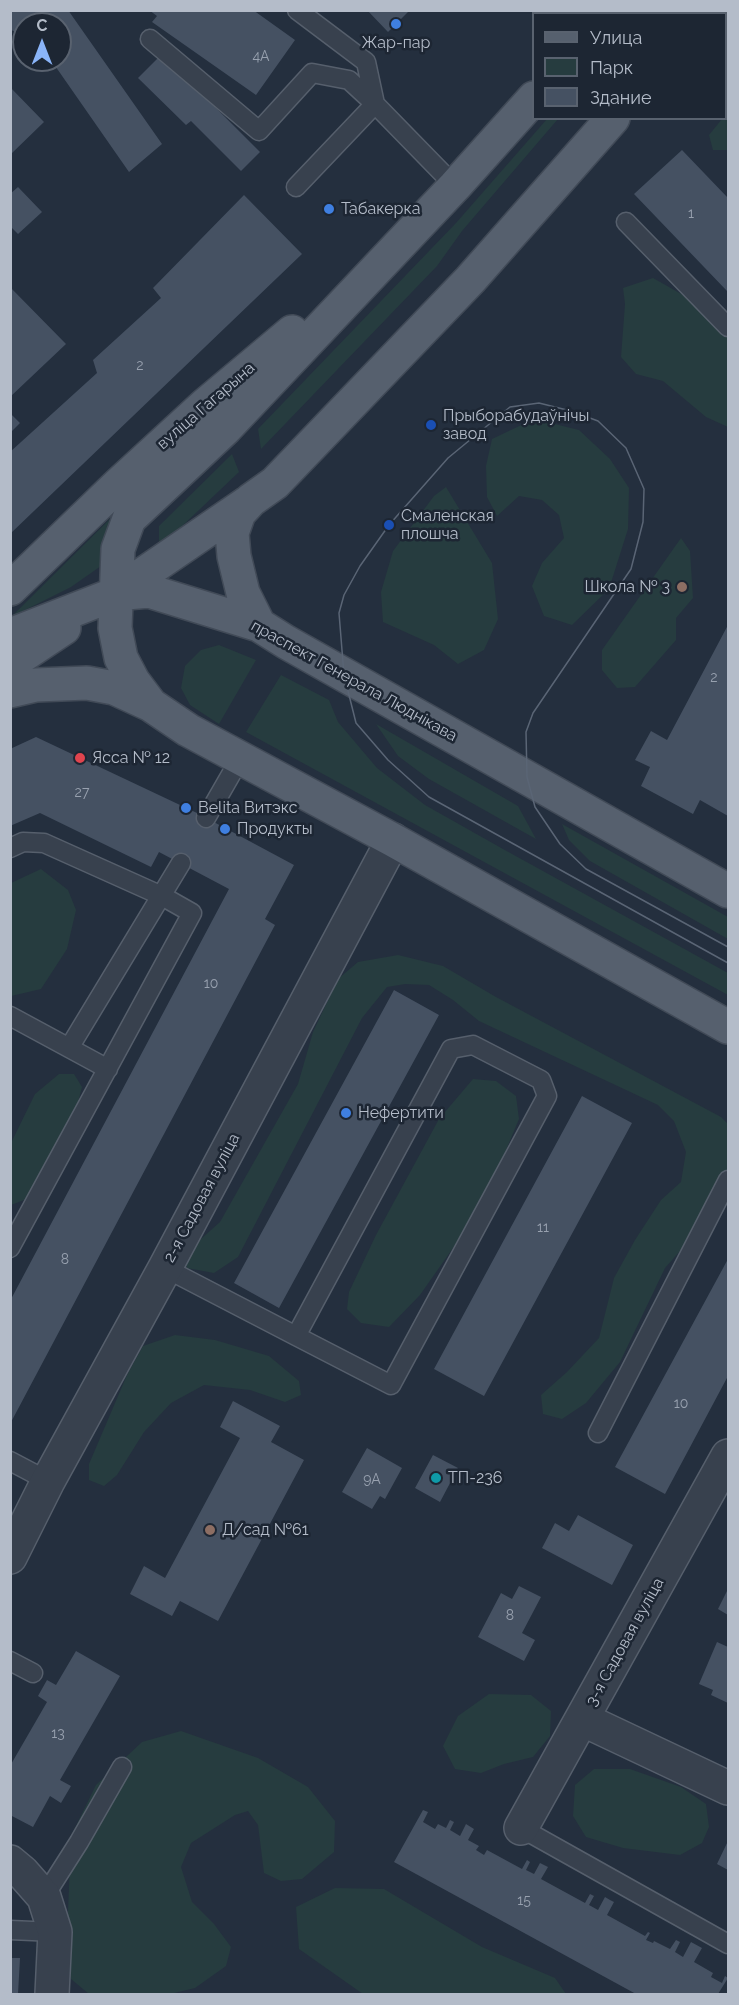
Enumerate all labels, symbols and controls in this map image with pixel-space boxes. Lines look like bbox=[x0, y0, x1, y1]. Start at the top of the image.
north arrow bbox=[12, 12, 72, 72]
legend bbox=[532, 12, 727, 120]
text: С bbox=[37, 16, 47, 35]
marker: Жар-пар bbox=[389, 17, 403, 31]
text: Улица bbox=[590, 27, 642, 48]
place label: Жар-пар bbox=[362, 33, 430, 53]
house number: 4А bbox=[252, 49, 270, 65]
text: Парк bbox=[590, 57, 633, 78]
text: Здание bbox=[590, 87, 652, 108]
place label: Табакерка bbox=[341, 199, 420, 219]
marker: Табакерка bbox=[322, 202, 336, 216]
house number: 1 bbox=[688, 206, 694, 222]
house number: 2 bbox=[136, 358, 144, 374]
street label: вуліца Гагарына bbox=[153, 358, 259, 454]
place label: Прыборабудаўнічы завод bbox=[443, 406, 589, 444]
marker: Прыборабудаўнічы завод bbox=[424, 418, 438, 432]
place label: Смаленская плошча bbox=[401, 506, 494, 544]
marker: Смаленская плошча bbox=[382, 518, 396, 532]
place label: Школа № 3 bbox=[585, 577, 670, 597]
marker: Школа № 3 bbox=[675, 580, 689, 594]
street label: праспект Генерала Люднікава bbox=[248, 616, 460, 746]
house number: 2 bbox=[710, 670, 718, 686]
place label: Ясса № 12 bbox=[92, 748, 170, 768]
marker: Ясса № 12 bbox=[73, 751, 87, 765]
house number: 27 bbox=[75, 785, 89, 801]
place label: Belita Витэкс bbox=[198, 798, 297, 818]
marker: Belita Витэкс bbox=[179, 801, 193, 815]
place label: Продукты bbox=[237, 819, 313, 839]
marker: Продукты bbox=[218, 822, 232, 836]
house number: 10 bbox=[204, 976, 218, 992]
place label: Нефертити bbox=[358, 1103, 444, 1123]
marker: Нефертити bbox=[339, 1106, 353, 1120]
street label: 2-я Садовая вуліца bbox=[160, 1130, 244, 1266]
house number: 11 bbox=[537, 1220, 549, 1236]
house number: 8 bbox=[61, 1252, 69, 1268]
house number: 10 bbox=[674, 1396, 688, 1412]
place label: ТП-236 bbox=[448, 1468, 502, 1488]
marker: ТП-236 bbox=[429, 1471, 443, 1485]
house number: 9А bbox=[363, 1472, 381, 1488]
place label: Д/сад №61 bbox=[222, 1520, 309, 1540]
marker: Д/сад №61 bbox=[203, 1523, 217, 1537]
street label: 3-я Садовая вуліца bbox=[582, 1575, 668, 1709]
house number: 8 bbox=[506, 1608, 514, 1624]
house number: 13 bbox=[51, 1726, 65, 1742]
house number: 15 bbox=[517, 1893, 531, 1909]

